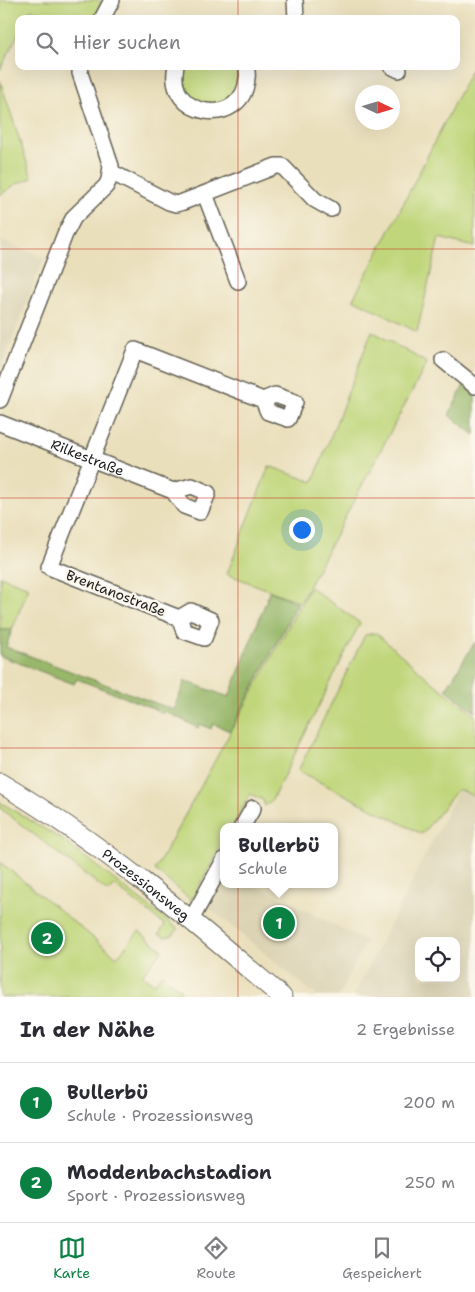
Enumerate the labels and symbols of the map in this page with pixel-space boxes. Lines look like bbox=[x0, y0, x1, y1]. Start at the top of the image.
north arrow bbox=[355, 85, 400, 130]
street label: Rilkestraße bbox=[48, 435, 127, 480]
your location bbox=[289, 517, 315, 543]
street label: Brentanostraße bbox=[63, 566, 169, 620]
street label: Prozessionsweg bbox=[98, 845, 194, 925]
pin: 1 bbox=[263, 904, 295, 942]
pin: 2 bbox=[31, 919, 63, 957]

